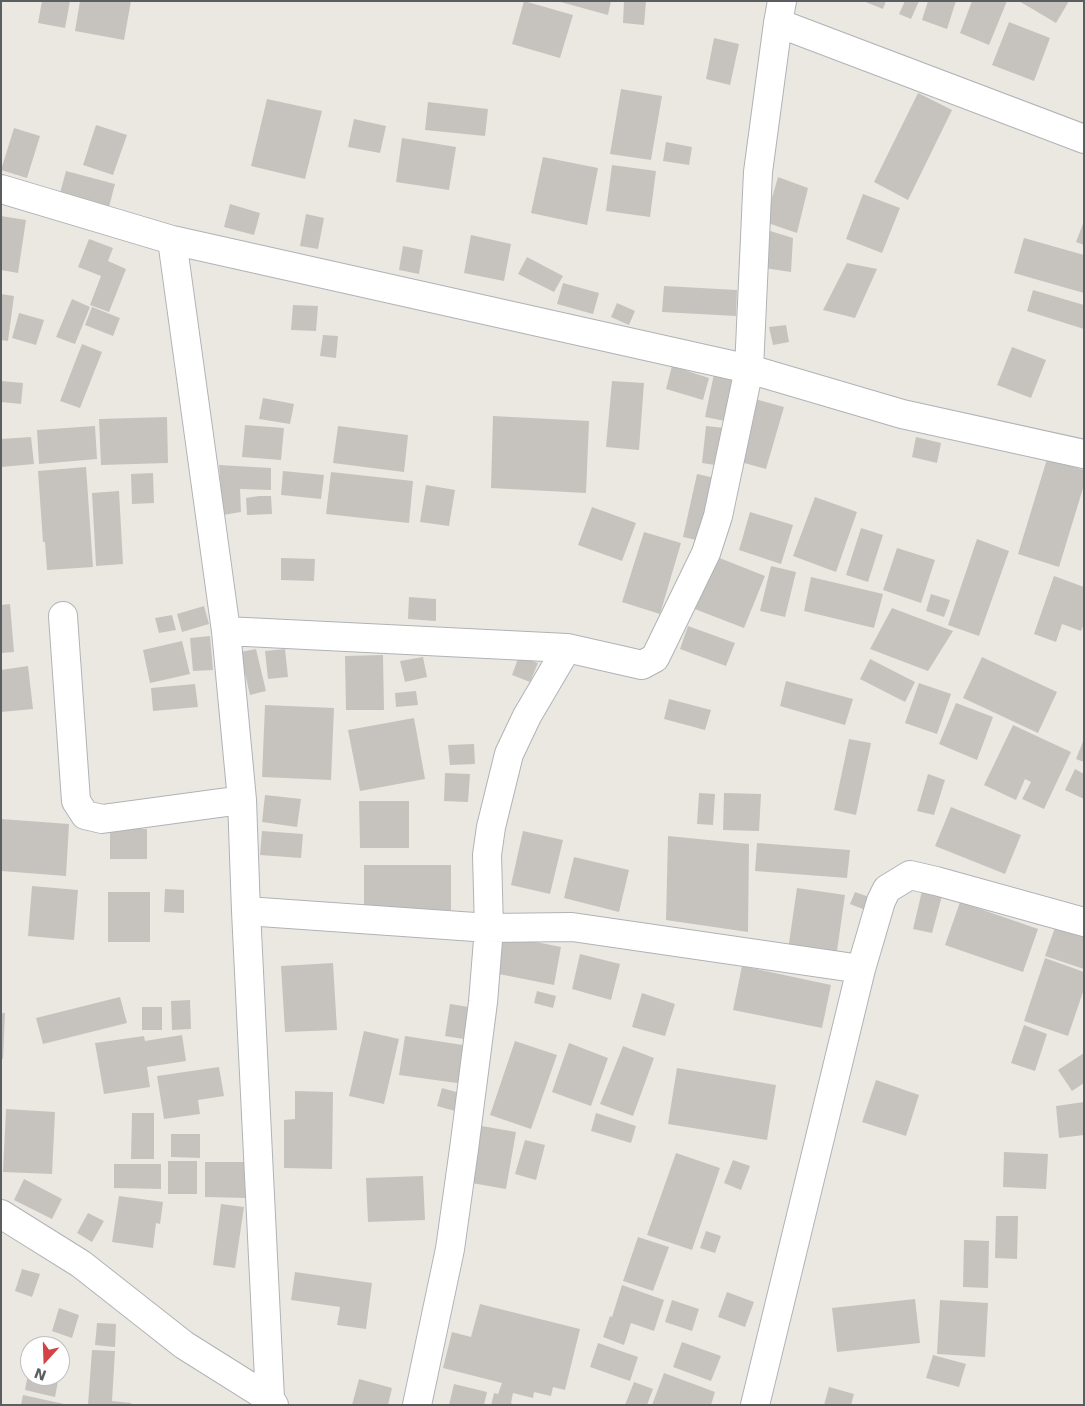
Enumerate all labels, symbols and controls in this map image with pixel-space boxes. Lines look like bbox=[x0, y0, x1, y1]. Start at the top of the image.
north arrow bbox=[20, 1336, 70, 1386]
text: N bbox=[32, 1365, 48, 1384]

